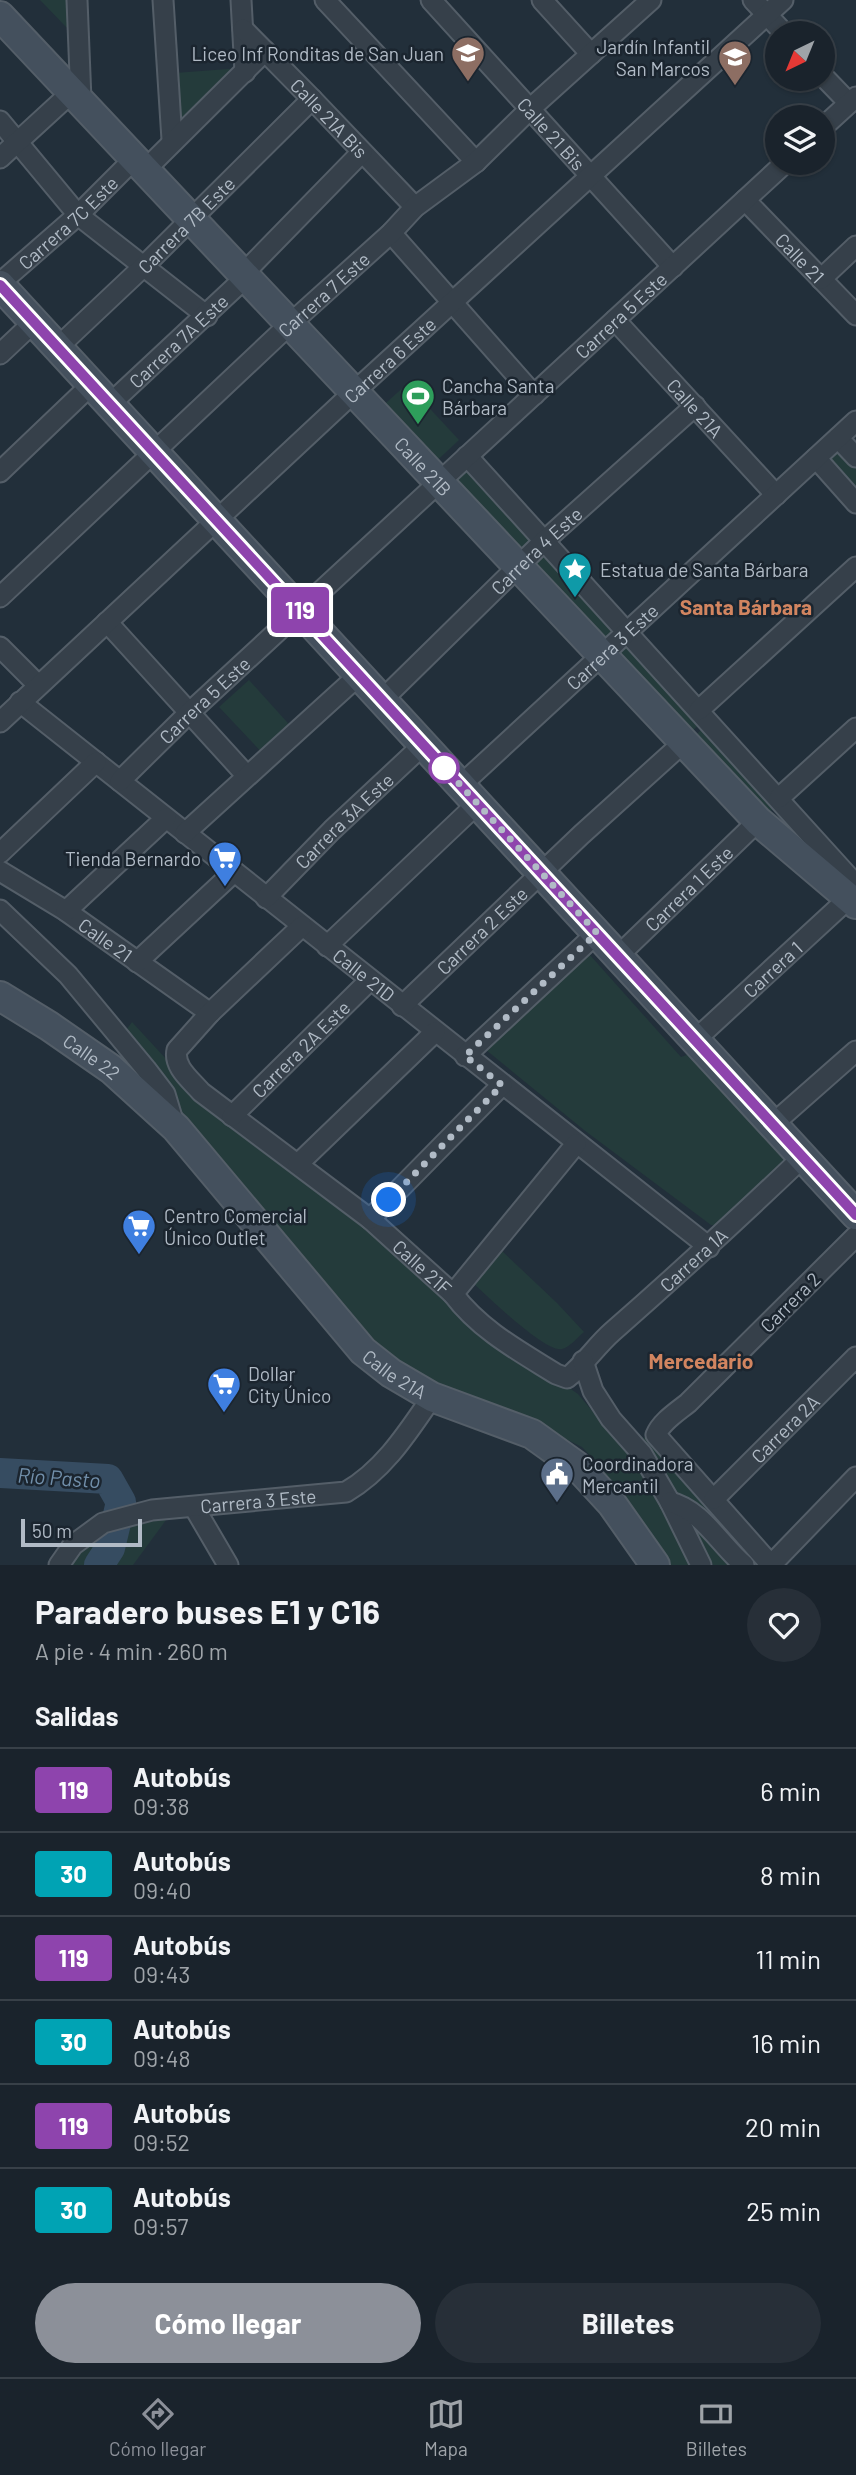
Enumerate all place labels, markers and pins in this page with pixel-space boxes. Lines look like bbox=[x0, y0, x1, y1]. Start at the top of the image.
school or university icon: Liceo Inf Ronditas de San Juan bbox=[449, 34, 487, 83]
place label: Jardín Infantil San Marcos bbox=[596, 35, 710, 80]
school or university icon: Jardín Infantil San Marcos bbox=[716, 38, 754, 87]
place label: Liceo Inf Ronditas de San Juan bbox=[192, 42, 444, 65]
place label: Cancha Santa Bárbara bbox=[442, 374, 554, 419]
sports icon: Cancha Santa Bárbara bbox=[399, 377, 437, 426]
place icon: Estatua de Santa Bárbara bbox=[556, 550, 594, 599]
place label: Estatua de Santa Bárbara bbox=[600, 558, 809, 581]
unlabelled marker bbox=[429, 753, 459, 783]
supermarket icon: Tienda Bernardo bbox=[206, 839, 244, 888]
place label: Tienda Bernardo bbox=[65, 847, 201, 870]
place label: Centro Comercial Único Outlet bbox=[164, 1204, 307, 1249]
supermarket icon: Centro Comercial Único Outlet bbox=[120, 1207, 158, 1256]
place label: Dollar City Único bbox=[248, 1362, 331, 1407]
supermarket icon: Dollar City Único bbox=[205, 1365, 243, 1414]
place label: Coordinadora Mercantil bbox=[582, 1452, 694, 1497]
public building icon: Coordinadora Mercantil bbox=[538, 1455, 576, 1504]

